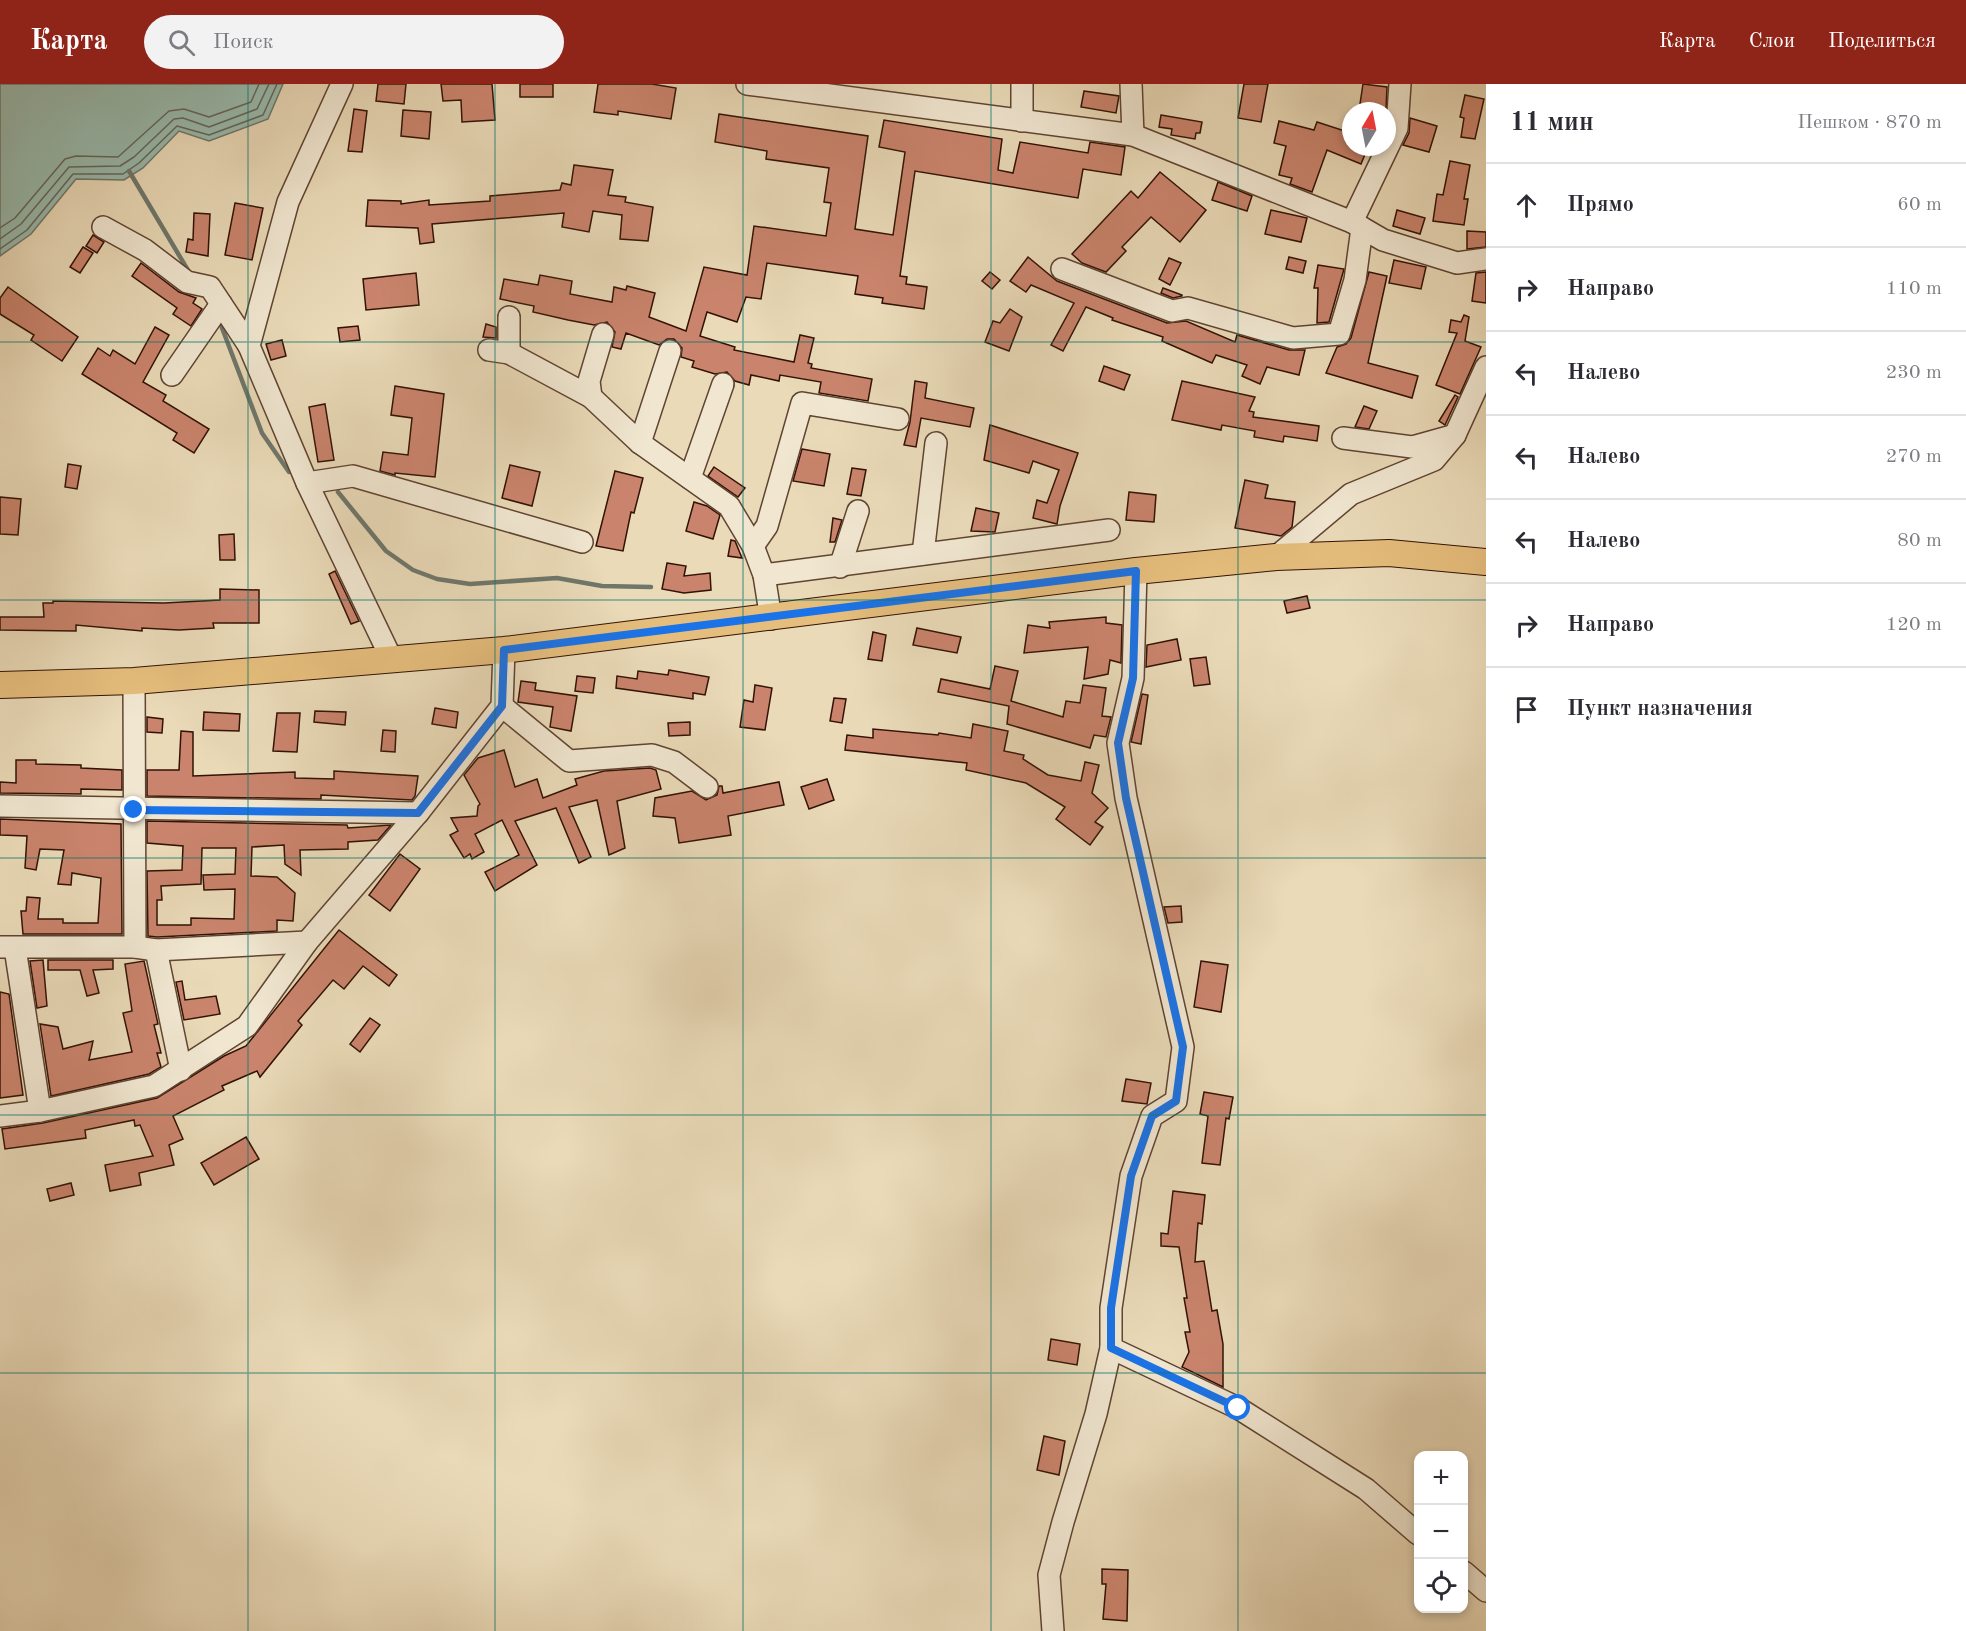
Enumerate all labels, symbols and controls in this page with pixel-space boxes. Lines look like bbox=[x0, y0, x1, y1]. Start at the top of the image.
search box bbox=[144, 15, 564, 69]
icon: search bbox=[165, 26, 198, 59]
text: Карта bbox=[30, 28, 108, 56]
text: Поиск bbox=[213, 31, 274, 53]
text: Карта bbox=[1659, 31, 1716, 52]
text: Слои bbox=[1749, 31, 1795, 52]
text: Поделиться bbox=[1828, 31, 1936, 52]
north arrow bbox=[1342, 102, 1396, 156]
text: 11 мин bbox=[1510, 110, 1594, 136]
text: Пешком · 870 m bbox=[1797, 113, 1942, 133]
icon: ahead bbox=[1510, 189, 1543, 222]
text: Прямо bbox=[1567, 194, 1634, 216]
text: 60 m bbox=[1897, 195, 1942, 215]
icon: right bbox=[1510, 273, 1543, 306]
text: Направо bbox=[1567, 278, 1654, 300]
text: 110 m bbox=[1886, 279, 1942, 299]
icon: left bbox=[1510, 357, 1543, 390]
text: Налево bbox=[1567, 362, 1640, 384]
text: 230 m bbox=[1886, 363, 1942, 383]
icon: left bbox=[1510, 441, 1543, 474]
text: Налево bbox=[1567, 446, 1640, 468]
text: 270 m bbox=[1886, 447, 1942, 467]
icon: left bbox=[1510, 525, 1543, 558]
text: Налево bbox=[1567, 530, 1640, 552]
text: 80 m bbox=[1897, 531, 1942, 551]
icon: right bbox=[1510, 609, 1543, 642]
text: Направо bbox=[1567, 614, 1654, 636]
text: 120 m bbox=[1886, 615, 1942, 635]
icon: arrive bbox=[1510, 693, 1543, 726]
text: Пункт назначения bbox=[1567, 698, 1753, 720]
route end bbox=[120, 796, 146, 822]
route start bbox=[1224, 1394, 1250, 1420]
map controls bbox=[1414, 1451, 1468, 1613]
button: + bbox=[1414, 1451, 1468, 1505]
button: − bbox=[1414, 1505, 1468, 1559]
button: locate bbox=[1414, 1559, 1468, 1613]

